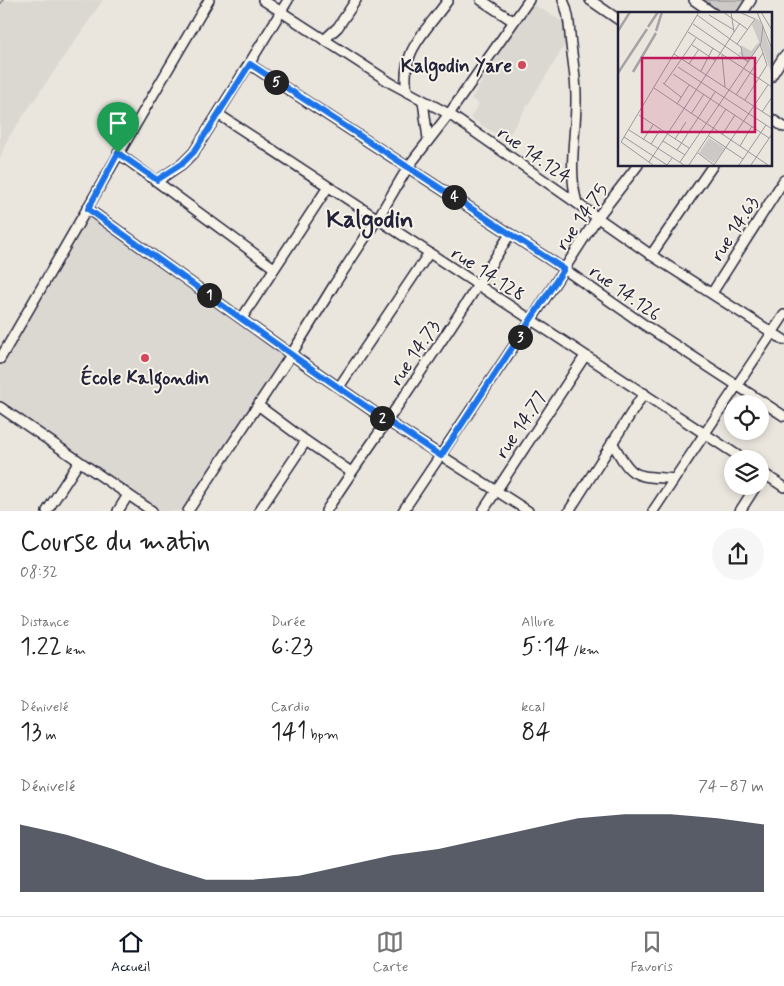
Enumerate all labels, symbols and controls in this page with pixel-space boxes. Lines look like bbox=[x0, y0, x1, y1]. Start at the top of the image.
inset map bbox=[618, 12, 772, 166]
place label: Kalgodin Yare bbox=[401, 54, 512, 82]
marker: Kalgodin Yare bbox=[516, 59, 528, 71]
pin: 5 bbox=[264, 70, 288, 94]
text: 5 bbox=[272, 73, 281, 91]
pin bbox=[97, 102, 139, 153]
icon: arrive bbox=[104, 109, 132, 137]
street label: rue 14.124 bbox=[493, 121, 576, 190]
street label: rue 14.75 bbox=[550, 179, 614, 255]
pin: 4 bbox=[442, 184, 466, 210]
text: 4 bbox=[450, 188, 459, 206]
street label: rue 14.63 bbox=[705, 192, 765, 266]
district label: Kalgodin bbox=[326, 205, 414, 239]
street label: rue 14.128 bbox=[447, 241, 530, 307]
street label: rue 14.126 bbox=[584, 260, 666, 327]
pin: 1 bbox=[196, 282, 222, 308]
text: 1 bbox=[206, 286, 213, 304]
street label: rue 14.73 bbox=[384, 315, 446, 390]
pin: 3 bbox=[508, 324, 532, 350]
text: 3 bbox=[517, 328, 524, 346]
marker: École Kalgondin bbox=[139, 352, 151, 364]
place label: École Kalgondin bbox=[81, 364, 209, 394]
street label: rue 14.77 bbox=[490, 387, 553, 463]
map controls bbox=[724, 395, 769, 495]
button: locate bbox=[724, 395, 769, 440]
pin: 2 bbox=[370, 406, 394, 430]
text: 2 bbox=[379, 409, 386, 427]
button: layers bbox=[724, 450, 769, 495]
text: Course du matin bbox=[20, 524, 210, 561]
button: share bbox=[712, 528, 764, 580]
text: 08:32 bbox=[20, 562, 58, 583]
text: Distance bbox=[20, 613, 69, 631]
text: Durée bbox=[271, 613, 306, 631]
text: Allure bbox=[521, 613, 555, 631]
text: 1.22 bbox=[20, 631, 62, 664]
text: 6:23 bbox=[271, 631, 313, 664]
text: 5:14 bbox=[521, 631, 569, 664]
text: km bbox=[62, 641, 86, 659]
text: /km bbox=[569, 641, 600, 659]
text: Dénivelé bbox=[20, 698, 68, 716]
text: Cardio bbox=[271, 698, 309, 716]
text: kcal bbox=[521, 698, 545, 716]
text: 13 bbox=[20, 716, 42, 749]
text: 141 bbox=[271, 716, 307, 749]
text: 84 bbox=[521, 716, 551, 749]
text: m bbox=[42, 726, 57, 744]
text: bpm bbox=[307, 726, 339, 744]
text: Dénivelé bbox=[20, 776, 75, 797]
text: 74–87 m bbox=[698, 776, 764, 797]
tab: Accueil bbox=[111, 928, 150, 976]
tab: Carte bbox=[372, 928, 408, 976]
tab: Favoris bbox=[630, 928, 673, 976]

